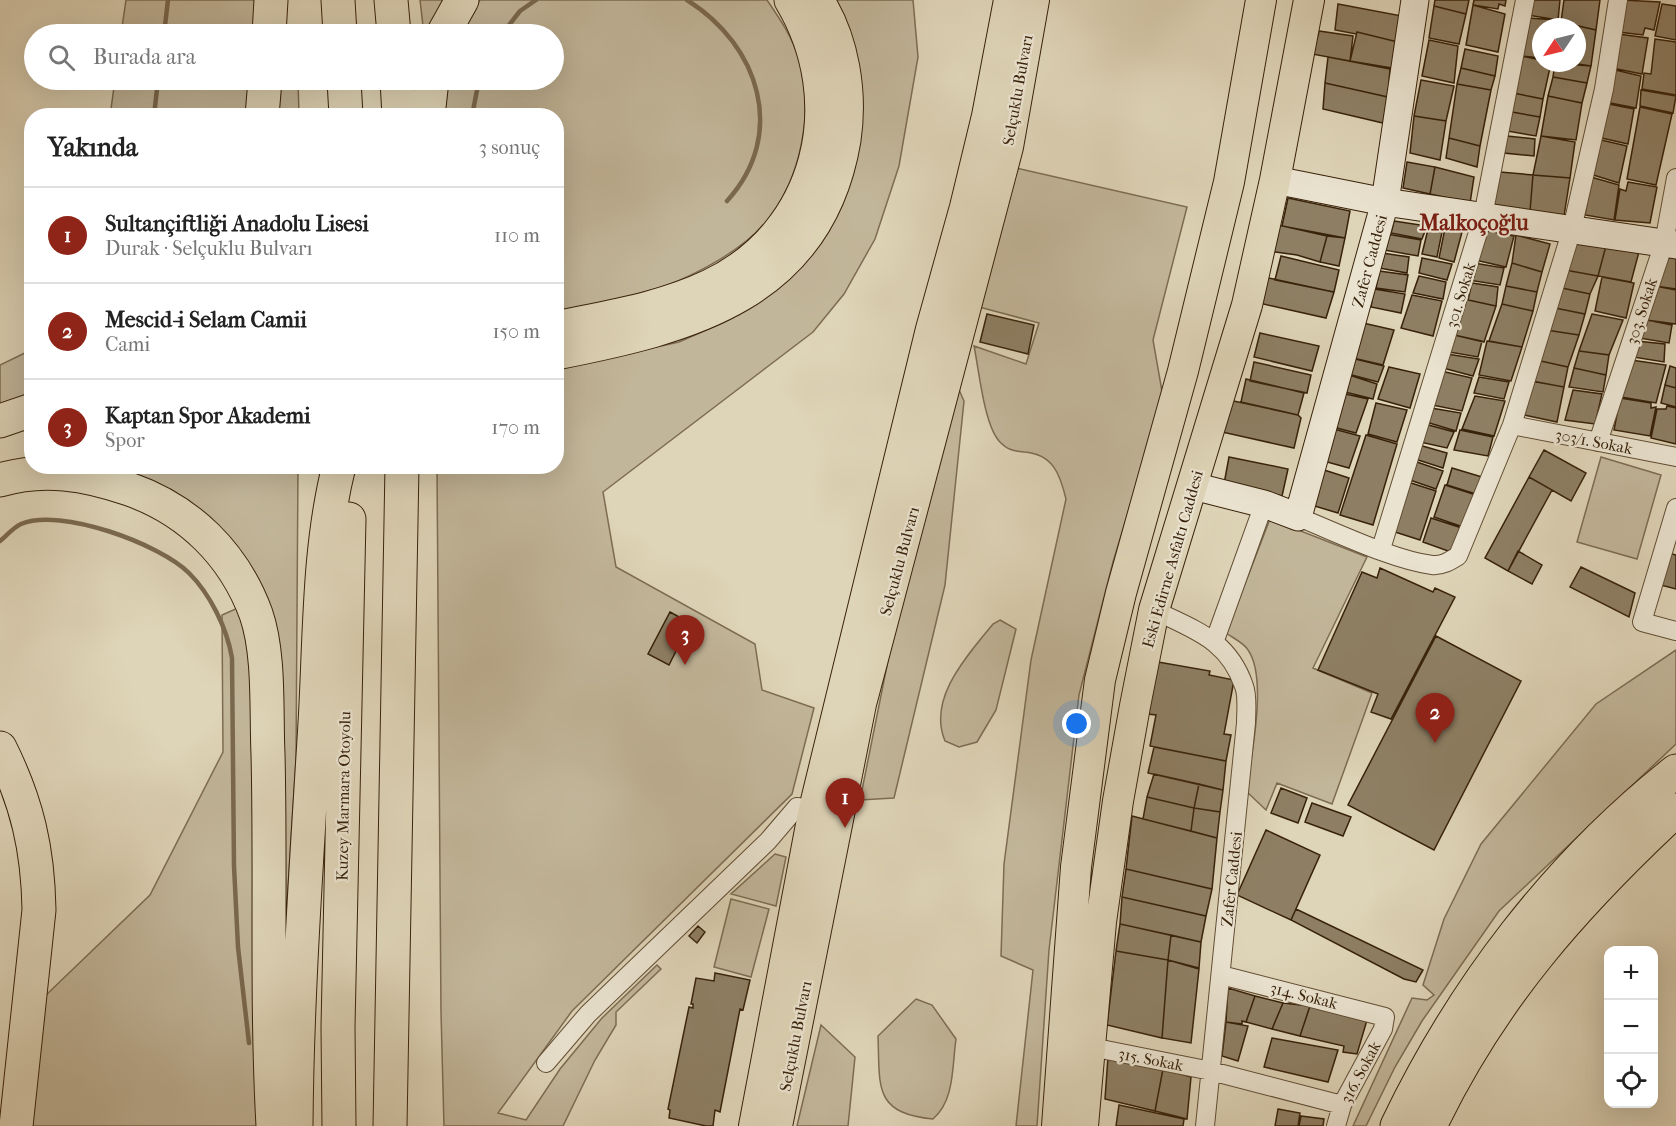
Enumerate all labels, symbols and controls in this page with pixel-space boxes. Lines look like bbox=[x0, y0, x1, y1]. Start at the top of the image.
north arrow bbox=[1532, 18, 1586, 72]
search box bbox=[24, 24, 564, 90]
street label: Selçuklu Bulvarı bbox=[998, 33, 1037, 147]
icon: search bbox=[45, 41, 78, 74]
text: Burada ara bbox=[93, 44, 196, 70]
text: Yakında bbox=[48, 132, 138, 163]
text: 3 sonuç bbox=[479, 136, 540, 159]
district label: Malkoçoğlu bbox=[1418, 210, 1529, 236]
text: Sultançiftliği Anadolu Lisesi bbox=[105, 211, 369, 237]
street label: Zafer Caddesi bbox=[1348, 212, 1391, 310]
text: 1 bbox=[64, 224, 71, 247]
text: 110 m bbox=[494, 224, 540, 247]
text: Durak · Selçuklu Bulvarı bbox=[105, 237, 312, 260]
street label: 301. Sokak bbox=[1442, 259, 1480, 330]
street label: 303. Sokak bbox=[1622, 275, 1661, 347]
text: Mescid-i Selam Camii bbox=[105, 307, 307, 333]
text: 2 bbox=[62, 320, 73, 343]
text: 150 m bbox=[492, 320, 540, 343]
text: Cami bbox=[105, 333, 150, 356]
text: Kaptan Spor Akademi bbox=[105, 403, 311, 429]
text: 3 bbox=[63, 416, 72, 439]
text: 170 m bbox=[491, 416, 540, 439]
street label: 303/1. Sokak bbox=[1554, 425, 1635, 458]
text: Spor bbox=[105, 429, 145, 452]
street label: Eski Edirne Asfaltı Caddesi bbox=[1138, 468, 1207, 650]
street label: Selçuklu Bulvarı bbox=[876, 504, 923, 618]
pin: 3 bbox=[666, 616, 704, 665]
pin: 2 bbox=[1416, 694, 1454, 743]
your location bbox=[1062, 709, 1091, 738]
street label: Kuzey Marmara Otoyolu bbox=[333, 711, 354, 881]
pin: 1 bbox=[826, 778, 864, 828]
street label: Zafer Caddesi bbox=[1217, 830, 1246, 928]
map controls bbox=[1604, 946, 1658, 1108]
button: + bbox=[1604, 946, 1658, 1000]
street label: 314. Sokak bbox=[1268, 978, 1340, 1013]
street label: Selçuklu Bulvarı bbox=[775, 979, 816, 1093]
button: − bbox=[1604, 1000, 1658, 1054]
street label: 316. Sokak bbox=[1336, 1037, 1385, 1106]
street label: 315. Sokak bbox=[1117, 1044, 1186, 1075]
button: locate bbox=[1604, 1054, 1658, 1108]

